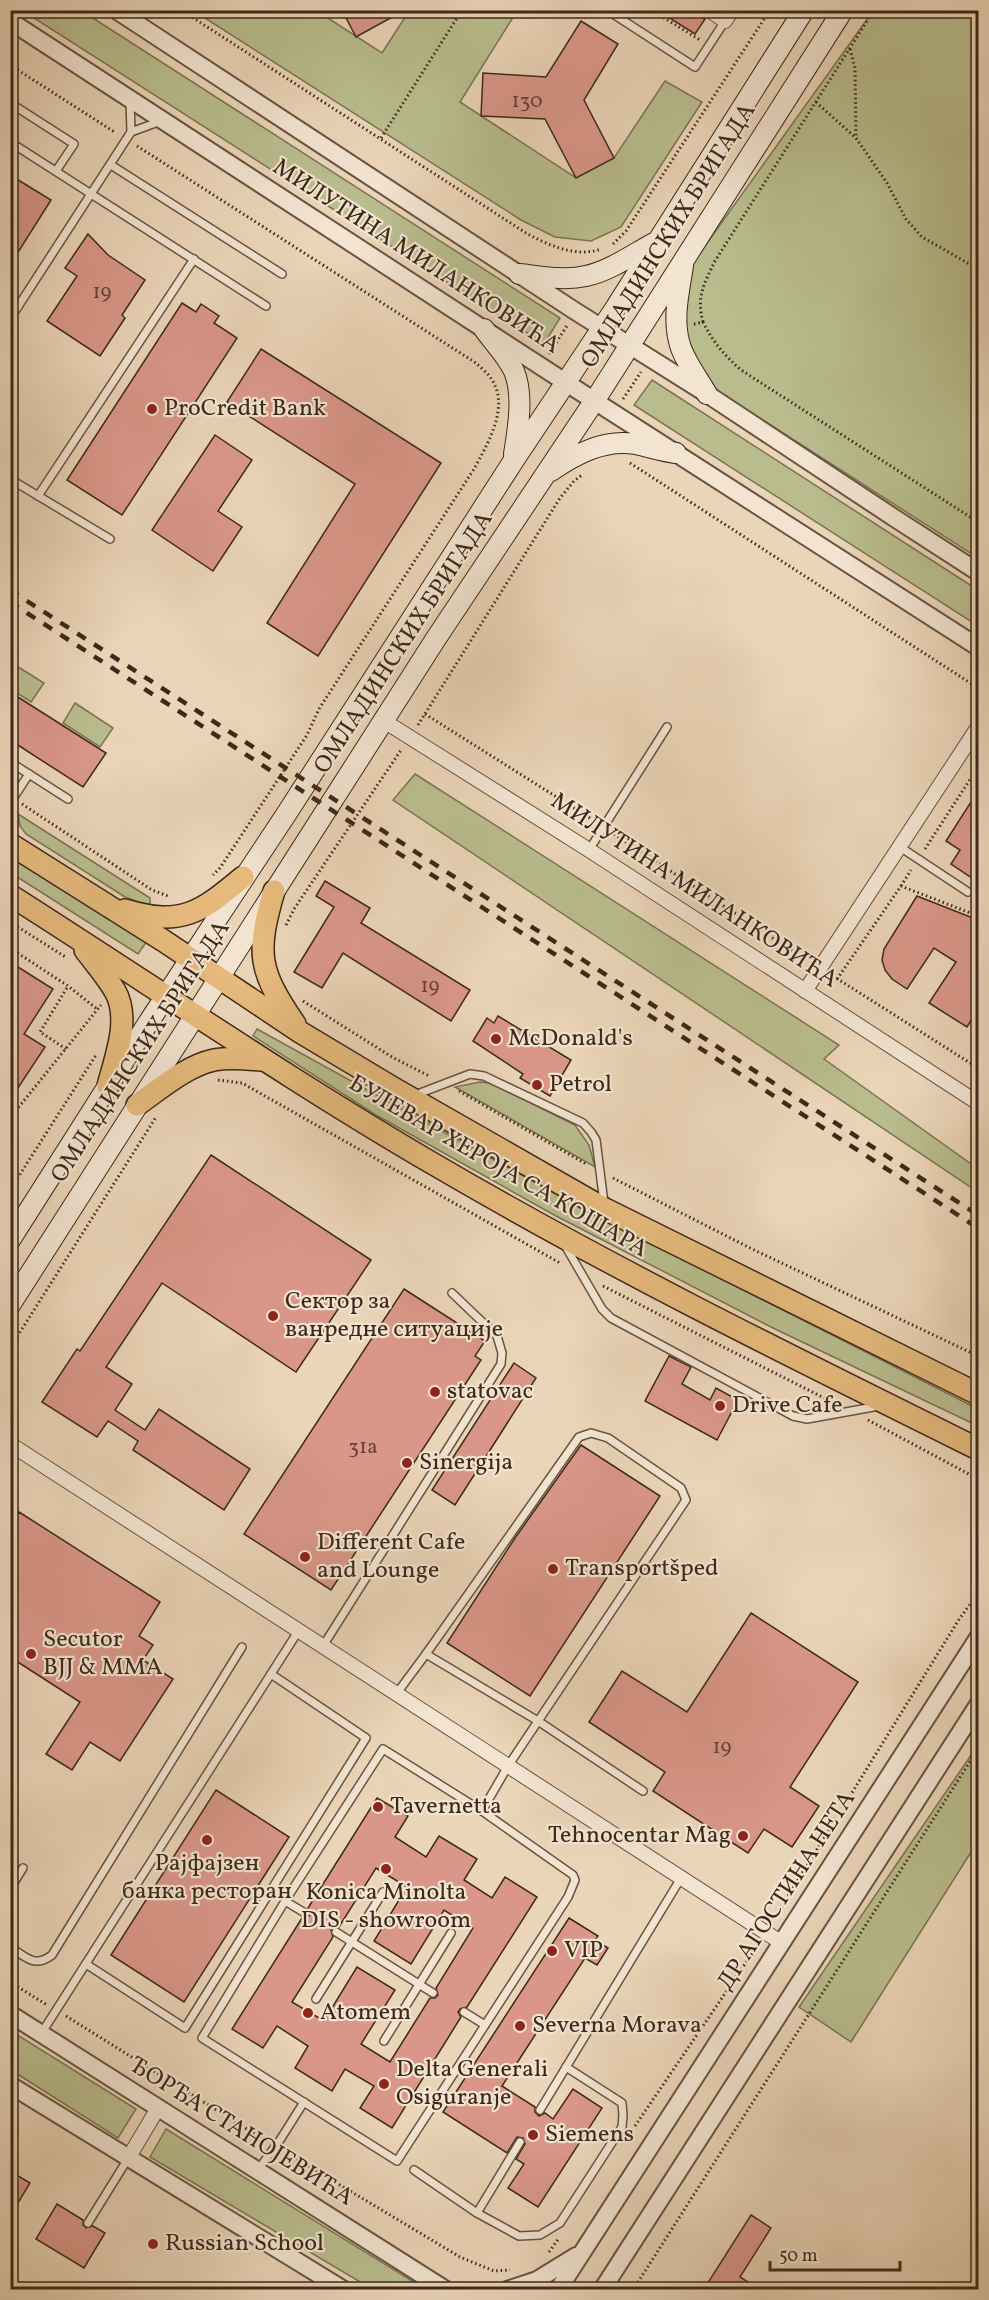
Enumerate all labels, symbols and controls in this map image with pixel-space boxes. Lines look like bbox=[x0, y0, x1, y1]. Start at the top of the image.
house number: 130 bbox=[511, 87, 543, 116]
street label: ОМЛАДИНСКИХ БРИГАДА bbox=[573, 97, 765, 375]
street label: МИЛУТИНА МИЛАНКОВИЋА bbox=[266, 151, 566, 363]
house number: 19 bbox=[92, 278, 112, 307]
place label: ProCredit Bank bbox=[164, 392, 326, 426]
marker: ProCredit Bank bbox=[145, 402, 159, 416]
street label: ОМЛАДИНСКИХ БРИГАДА bbox=[306, 505, 502, 781]
street label: МИЛУТИНА МИЛАНКОВИЋА bbox=[544, 785, 844, 997]
street label: ОМЛАДИНСКИХ БРИГАДА bbox=[43, 914, 239, 1190]
house number: 19 bbox=[420, 972, 440, 1001]
place label: McDonald's bbox=[508, 1022, 633, 1056]
marker: McDonald's bbox=[489, 1032, 503, 1046]
street label: БУЛЕВАР ХЕРОЈА СА КОШАРА bbox=[342, 1067, 654, 1267]
place label: Petrol bbox=[549, 1068, 612, 1102]
marker: Petrol bbox=[530, 1078, 544, 1092]
place label: Сектор за ванредне ситуације bbox=[285, 1285, 503, 1347]
marker: Сектор за ванредне ситуације bbox=[266, 1309, 280, 1323]
place label: statovac bbox=[447, 1375, 533, 1409]
marker: statovac bbox=[428, 1385, 442, 1399]
place label: Drive Cafe bbox=[732, 1389, 843, 1423]
marker: Drive Cafe bbox=[713, 1399, 727, 1413]
house number: 31a bbox=[348, 1433, 378, 1462]
place label: Sinergija bbox=[419, 1446, 513, 1480]
marker: Sinergija bbox=[400, 1456, 414, 1470]
place label: Different Cafe and Lounge bbox=[317, 1526, 465, 1588]
marker: Different Cafe and Lounge bbox=[298, 1550, 312, 1564]
place label: Transportšped bbox=[565, 1552, 719, 1586]
marker: Transportšped bbox=[546, 1562, 560, 1576]
place label: Secutor BJJ & MMA bbox=[43, 1623, 163, 1685]
marker: Secutor BJJ & MMA bbox=[24, 1647, 38, 1661]
house number: 19 bbox=[712, 1733, 732, 1762]
street label: ДР АГОСТИНА НЕТА bbox=[710, 1784, 864, 1998]
place label: Tavernetta bbox=[390, 1790, 502, 1824]
marker: Tavernetta bbox=[371, 1800, 385, 1814]
place label: Tehnocentar Mag bbox=[548, 1819, 731, 1853]
marker: Tehnocentar Mag bbox=[736, 1829, 750, 1843]
marker: Рајфајзен банка ресторан bbox=[200, 1833, 214, 1847]
place label: Рајфајзен банка ресторан bbox=[122, 1847, 292, 1909]
marker: Konica Minolta DIS - showroom bbox=[379, 1862, 393, 1876]
place label: Konica Minolta DIS - showroom bbox=[301, 1876, 471, 1938]
place label: VIP bbox=[564, 1934, 603, 1968]
marker: VIP bbox=[545, 1944, 559, 1958]
place label: Atomem bbox=[320, 1996, 411, 2030]
marker: Atomem bbox=[301, 2006, 315, 2020]
place label: Severna Morava bbox=[532, 2009, 702, 2043]
marker: Severna Morava bbox=[513, 2019, 527, 2033]
street label: ЂОРЂА СТАНОЈЕВИЋА bbox=[122, 2049, 360, 2215]
place label: Delta Generali Osiguranje bbox=[396, 2053, 548, 2115]
marker: Delta Generali Osiguranje bbox=[377, 2077, 391, 2091]
place label: Siemens bbox=[545, 2118, 634, 2152]
marker: Siemens bbox=[526, 2128, 540, 2142]
place label: Russian School bbox=[165, 2227, 324, 2261]
scale bar bbox=[770, 2234, 900, 2272]
marker: Russian School bbox=[146, 2237, 160, 2251]
text: 50 m bbox=[779, 2244, 818, 2269]

